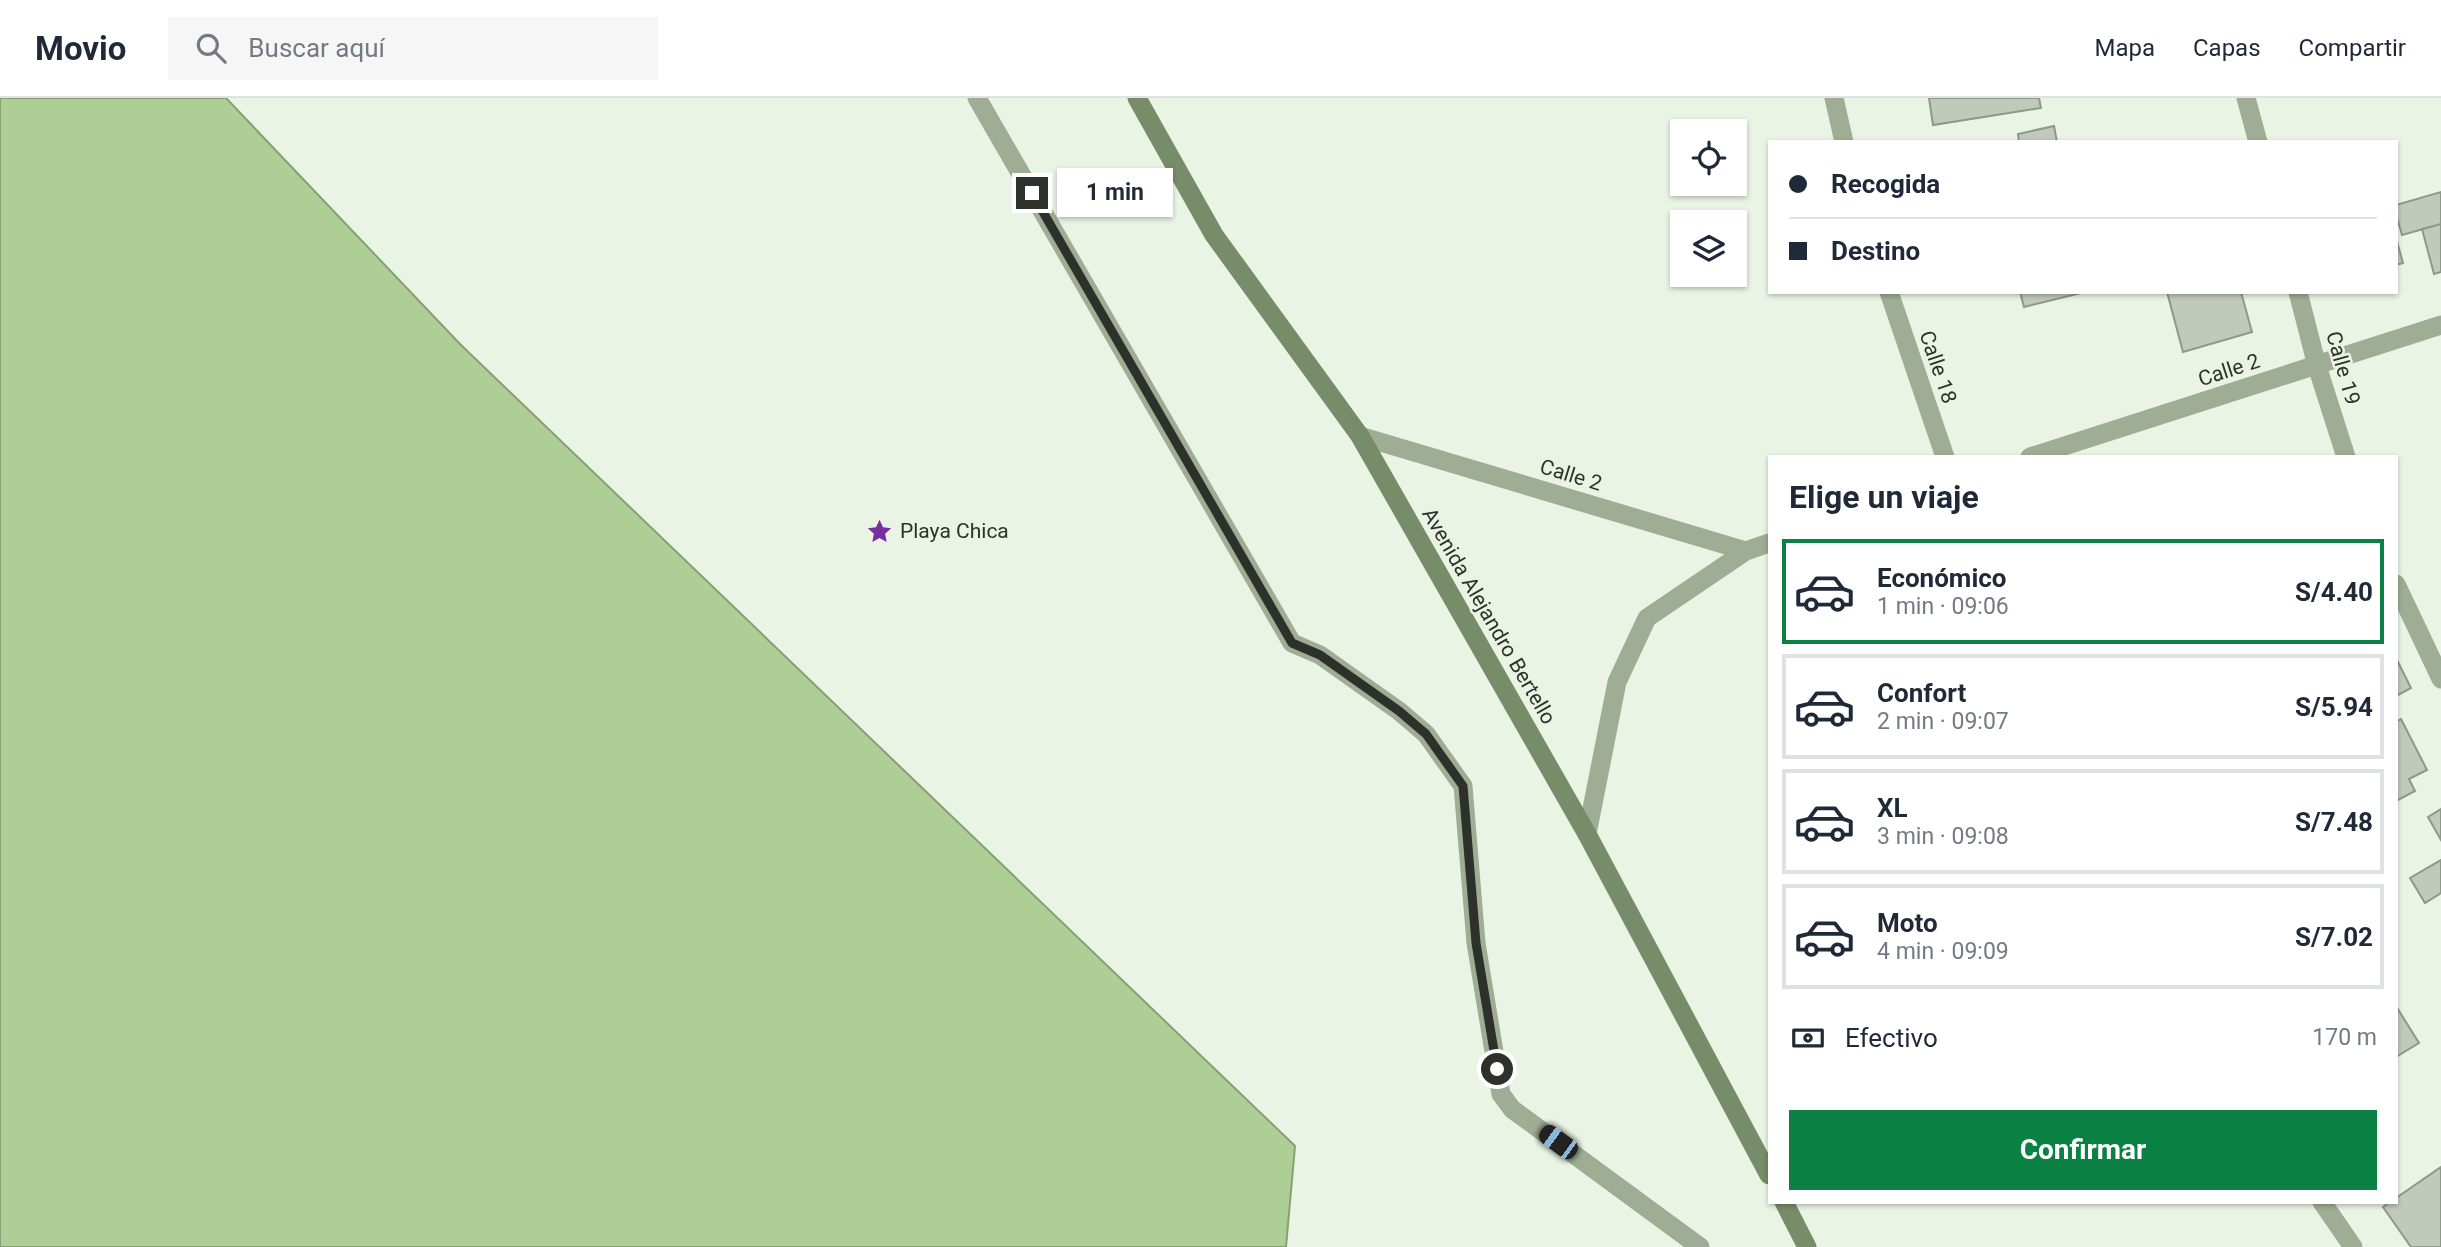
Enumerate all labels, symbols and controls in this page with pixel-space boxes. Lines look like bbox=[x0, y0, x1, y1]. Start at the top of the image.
search box bbox=[168, 17, 658, 80]
text: Movio bbox=[35, 29, 126, 68]
icon: search bbox=[192, 29, 230, 67]
text: Buscar aquí bbox=[248, 33, 385, 63]
text: Mapa bbox=[2094, 34, 2155, 62]
text: Capas bbox=[2193, 34, 2261, 62]
text: Compartir bbox=[2299, 34, 2406, 62]
map controls bbox=[1670, 119, 1747, 287]
button: locate bbox=[1670, 119, 1747, 196]
callout: 1 min bbox=[1056, 168, 1172, 217]
text: Recogida bbox=[1831, 169, 1940, 199]
route end bbox=[1016, 177, 1048, 209]
text: 1 min bbox=[1086, 179, 1144, 206]
button: layers bbox=[1670, 210, 1747, 287]
text: Destino bbox=[1831, 236, 1920, 266]
street label: Calle 18 bbox=[1914, 328, 1962, 406]
street label: Calle 19 bbox=[2321, 329, 2365, 407]
street label: Calle 2 bbox=[2195, 349, 2263, 391]
street label: Calle 2 bbox=[1537, 454, 1605, 496]
text: Elige un viaje bbox=[1789, 478, 1979, 516]
street label: Avenida Alejandro Bertello bbox=[1417, 504, 1561, 728]
place icon: Playa Chica bbox=[866, 517, 894, 545]
place label: Playa Chica bbox=[900, 519, 1009, 543]
icon: car bbox=[1793, 560, 1856, 623]
text: Económico bbox=[1877, 563, 2006, 593]
text: S/4.40 bbox=[2295, 577, 2373, 607]
text: 1 min · 09:06 bbox=[1877, 593, 2009, 620]
icon: car bbox=[1793, 675, 1856, 738]
text: Confort bbox=[1877, 678, 1966, 708]
text: S/5.94 bbox=[2295, 692, 2373, 722]
text: 2 min · 09:07 bbox=[1877, 708, 2009, 735]
icon: car bbox=[1793, 790, 1856, 853]
text: XL bbox=[1877, 793, 1908, 823]
text: S/7.48 bbox=[2295, 807, 2373, 837]
text: 3 min · 09:08 bbox=[1877, 823, 2009, 850]
icon: car bbox=[1793, 905, 1856, 968]
text: Moto bbox=[1877, 908, 1938, 938]
text: S/7.02 bbox=[2295, 922, 2373, 952]
text: 4 min · 09:09 bbox=[1877, 938, 2009, 965]
icon: cash bbox=[1789, 1019, 1827, 1057]
text: Efectivo bbox=[1845, 1023, 1938, 1053]
text: 170 m bbox=[2312, 1024, 2377, 1051]
route start bbox=[1481, 1053, 1513, 1085]
button: Confirmar bbox=[1789, 1110, 2377, 1190]
car bbox=[1535, 1121, 1582, 1163]

